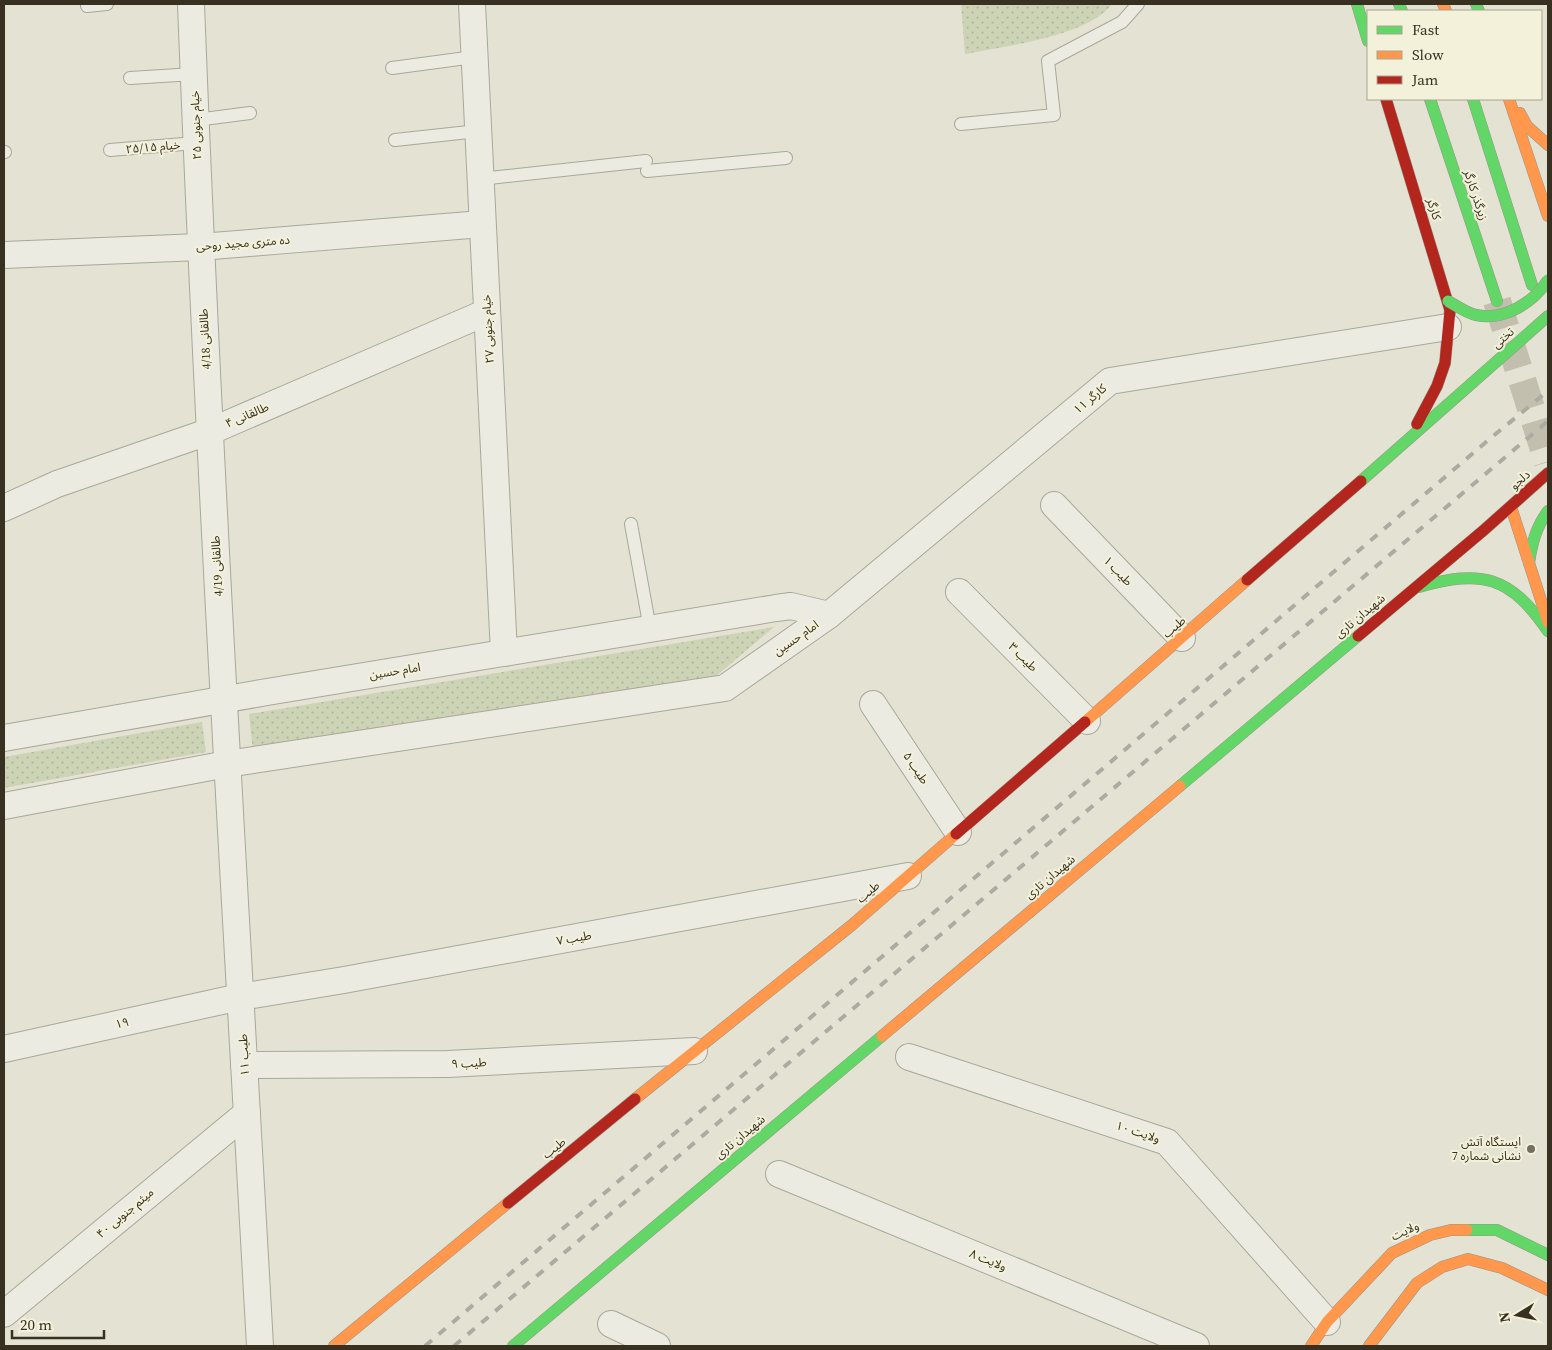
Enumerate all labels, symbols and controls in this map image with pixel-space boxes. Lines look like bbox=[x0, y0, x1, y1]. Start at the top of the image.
legend bbox=[1367, 10, 1542, 100]
text: Fast bbox=[1412, 19, 1439, 40]
text: Slow bbox=[1412, 44, 1444, 65]
text: Jam bbox=[1411, 69, 1439, 90]
street label: خیام جنوبی ۲۵ bbox=[187, 90, 206, 160]
street label: خیام ۲۵/۱۵ bbox=[125, 137, 181, 158]
street label: زیرگذر کارگر bbox=[1460, 167, 1492, 222]
street label: کارگر bbox=[1423, 195, 1445, 223]
street label: ده متری مجید روحی bbox=[196, 232, 291, 254]
street label: خیام جنوبی ۲۷ bbox=[478, 294, 499, 364]
street label: طالقانی 4/18 bbox=[195, 308, 215, 370]
street label: تختی bbox=[1489, 324, 1518, 352]
street label: کارگر ۱۱ bbox=[1070, 380, 1111, 418]
street label: طالقانی ۴ bbox=[223, 399, 271, 431]
street label: دلجو bbox=[1506, 466, 1534, 493]
street label: طالقانی 4/19 bbox=[207, 535, 227, 597]
street label: طیب ۱ bbox=[1100, 553, 1136, 589]
street label: شهیدان تاری bbox=[1332, 590, 1388, 642]
street label: طیب bbox=[1159, 613, 1189, 641]
street label: امام حسین bbox=[770, 617, 822, 660]
street label: طیب ۳ bbox=[1005, 639, 1041, 675]
street label: امام حسین bbox=[368, 659, 422, 684]
street label: طیب ۵ bbox=[899, 749, 933, 787]
street label: شهیدان تاری bbox=[1022, 851, 1078, 903]
street label: طیب bbox=[853, 878, 883, 906]
street label: طیب ۷ bbox=[555, 927, 593, 949]
street label: ۱۹ bbox=[114, 1014, 130, 1032]
street label: طیب ۱۱ bbox=[235, 1033, 253, 1077]
street label: طیب ۹ bbox=[451, 1054, 487, 1072]
street label: شهیدان تاری bbox=[712, 1111, 768, 1163]
street label: ولایت ۱۰ bbox=[1114, 1117, 1162, 1147]
street label: طیب bbox=[539, 1134, 569, 1162]
place label: ایستگاه آتش نشانی شماره 7 bbox=[1452, 1134, 1521, 1164]
marker: ایستگاه آتش نشانی شماره 7 bbox=[1525, 1143, 1537, 1155]
street label: میثم جنوبی ۴۰ bbox=[93, 1184, 158, 1242]
street label: ولایت bbox=[1388, 1218, 1422, 1244]
street label: ولایت ۸ bbox=[967, 1245, 1009, 1275]
north arrow bbox=[1492, 1290, 1542, 1340]
scale bar bbox=[12, 1308, 105, 1340]
text: N bbox=[1493, 1310, 1515, 1324]
text: 20 m bbox=[20, 1314, 52, 1335]

